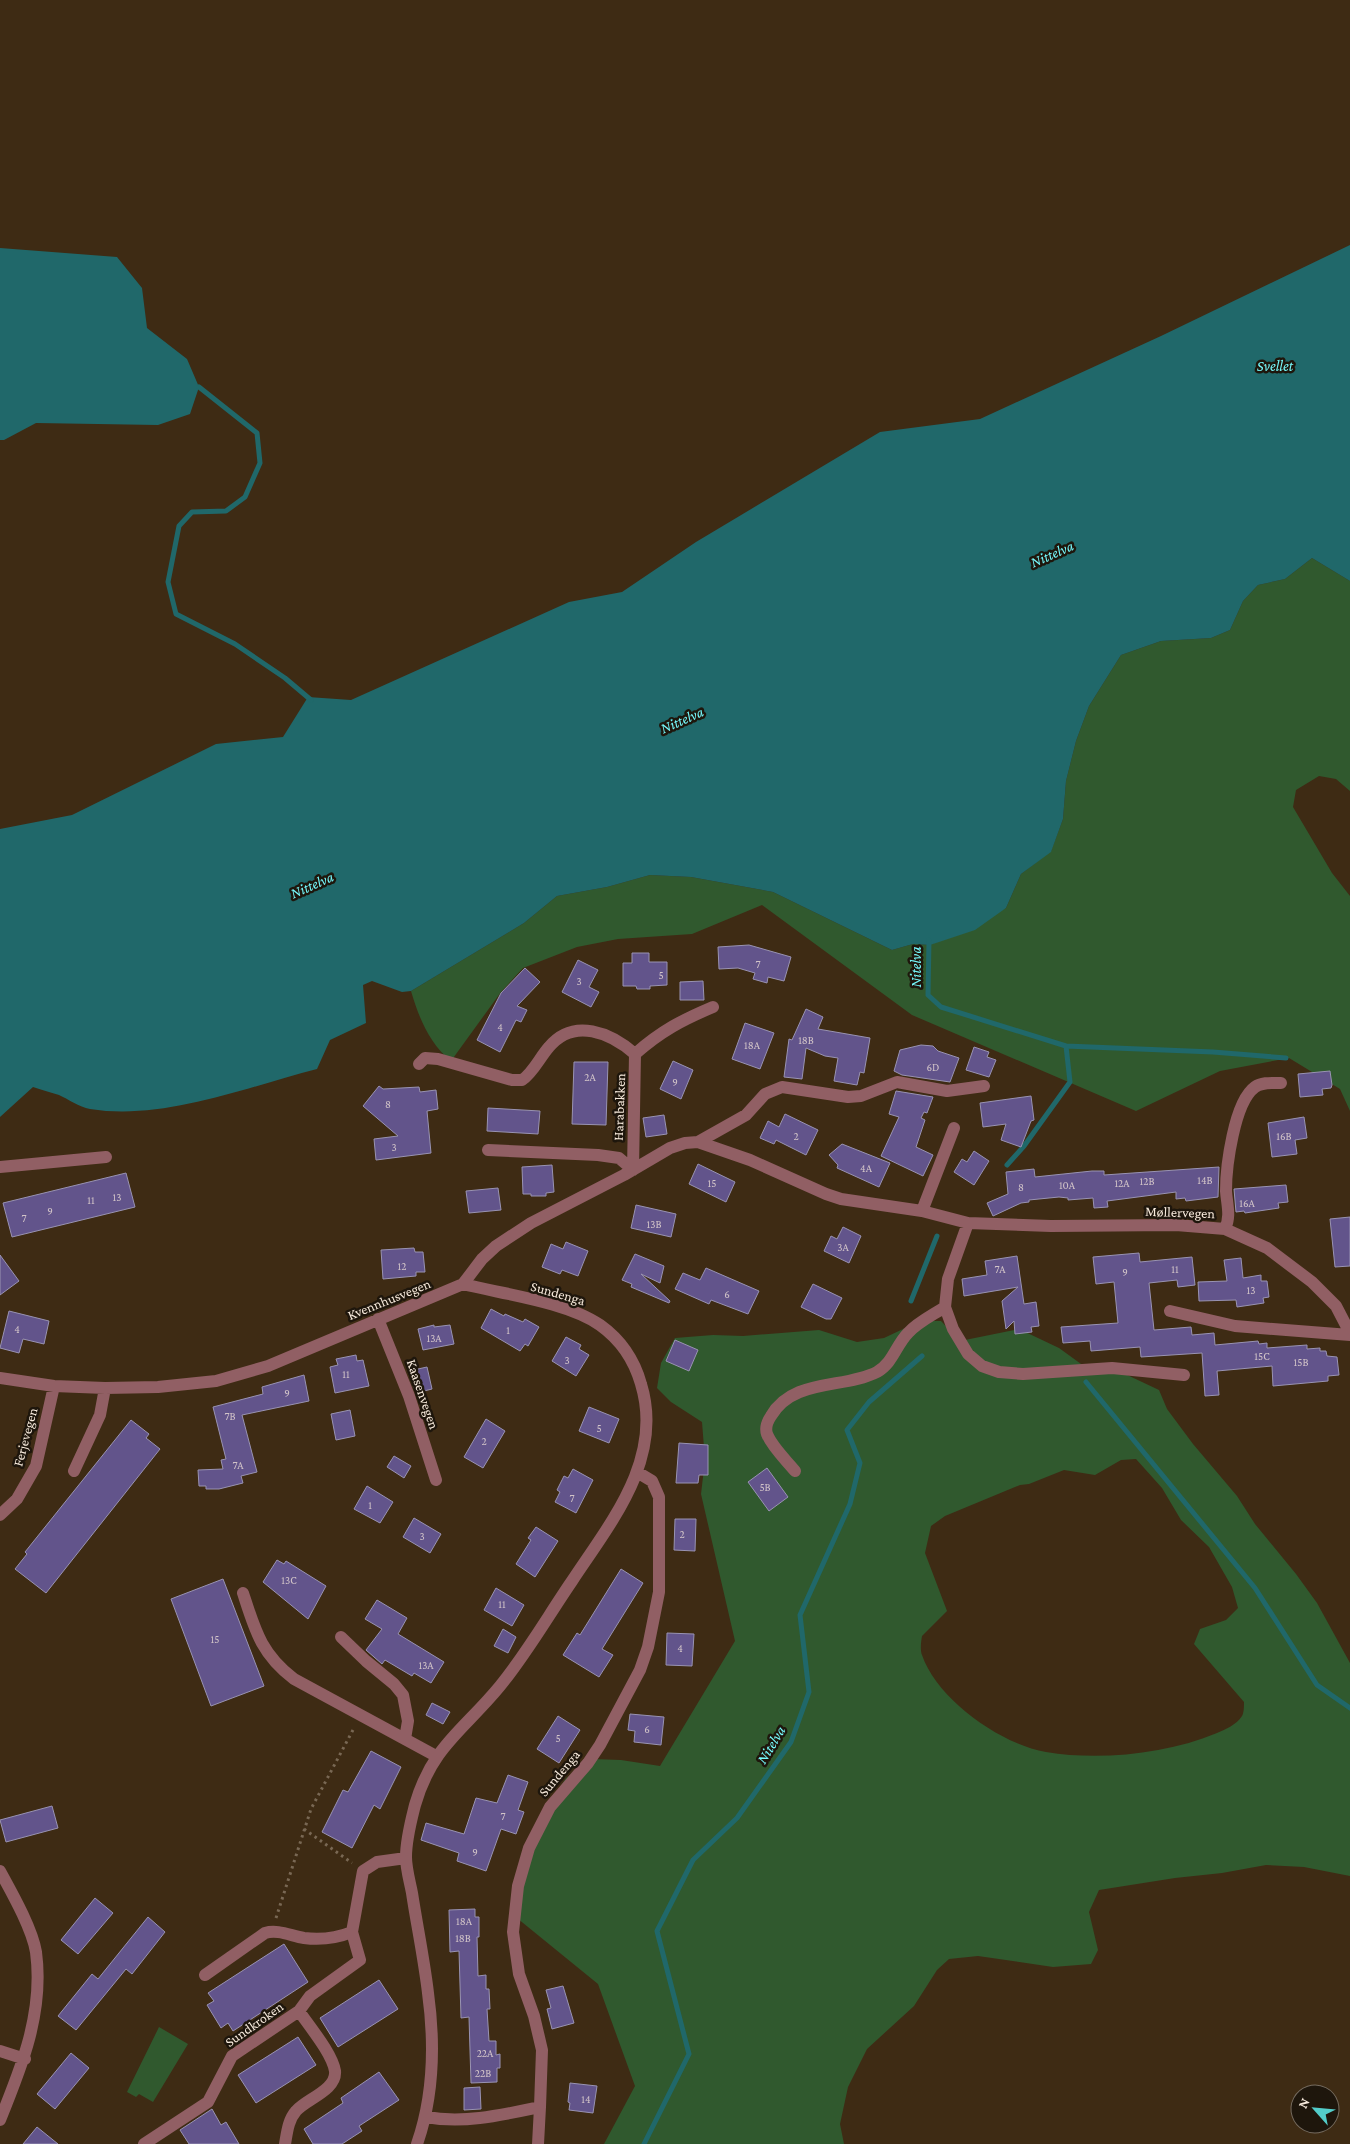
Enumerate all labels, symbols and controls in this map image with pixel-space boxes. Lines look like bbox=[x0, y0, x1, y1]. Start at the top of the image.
water label: Svellet bbox=[1257, 358, 1294, 374]
water label: Nittelva bbox=[1028, 537, 1076, 571]
water label: Nittelva bbox=[658, 703, 706, 737]
water label: Nittelva bbox=[288, 868, 336, 902]
water label: Nitelva bbox=[908, 947, 924, 987]
house number: 7 bbox=[755, 958, 761, 970]
house number: 5 bbox=[658, 969, 664, 981]
house number: 3 bbox=[576, 975, 582, 987]
house number: 4 bbox=[497, 1021, 503, 1033]
house number: 18B bbox=[798, 1034, 814, 1046]
house number: 18A bbox=[744, 1039, 761, 1051]
house number: 6D bbox=[927, 1061, 939, 1073]
house number: 2A bbox=[584, 1071, 596, 1083]
street label: Harabakken bbox=[610, 1073, 628, 1141]
house number: 9 bbox=[672, 1076, 678, 1088]
house number: 8 bbox=[385, 1098, 391, 1110]
house number: 2 bbox=[793, 1130, 799, 1142]
house number: 16B bbox=[1276, 1130, 1292, 1142]
house number: 3 bbox=[391, 1141, 397, 1153]
house number: 4A bbox=[860, 1162, 873, 1174]
house number: 14B bbox=[1197, 1174, 1213, 1186]
house number: 12B bbox=[1140, 1175, 1154, 1187]
house number: 15 bbox=[708, 1177, 716, 1189]
house number: 12A bbox=[1114, 1177, 1130, 1189]
house number: 10A bbox=[1059, 1179, 1076, 1191]
house number: 8 bbox=[1018, 1181, 1024, 1193]
house number: 13 bbox=[113, 1191, 121, 1203]
house number: 11 bbox=[87, 1194, 95, 1206]
house number: 16A bbox=[1239, 1197, 1255, 1209]
street label: Møllervegen bbox=[1145, 1203, 1216, 1221]
house number: 9 bbox=[47, 1205, 53, 1217]
house number: 7 bbox=[21, 1212, 27, 1224]
house number: 13B bbox=[647, 1218, 661, 1230]
house number: 3A bbox=[837, 1241, 849, 1253]
house number: 12 bbox=[398, 1260, 406, 1272]
house number: 7A bbox=[995, 1263, 1006, 1275]
house number: 11 bbox=[1171, 1263, 1179, 1275]
house number: 9 bbox=[1122, 1266, 1128, 1278]
street label: Kvennhusvegen bbox=[345, 1275, 433, 1323]
street label: Sundenga bbox=[529, 1278, 587, 1309]
house number: 13 bbox=[1247, 1284, 1255, 1296]
house number: 6 bbox=[724, 1288, 730, 1300]
house number: 4 bbox=[14, 1323, 20, 1335]
house number: 1 bbox=[506, 1324, 510, 1336]
house number: 13A bbox=[426, 1332, 442, 1344]
house number: 15C bbox=[1254, 1350, 1270, 1362]
house number: 3 bbox=[564, 1354, 570, 1366]
house number: 15B bbox=[1294, 1356, 1308, 1368]
street label: Kaasenvegen bbox=[404, 1357, 443, 1432]
house number: 11 bbox=[342, 1368, 350, 1380]
house number: 9 bbox=[284, 1387, 290, 1399]
street label: Ferjevegen bbox=[9, 1405, 42, 1468]
house number: 7B bbox=[224, 1410, 236, 1422]
house number: 5 bbox=[596, 1422, 602, 1434]
house number: 2 bbox=[481, 1435, 487, 1447]
house number: 7A bbox=[233, 1459, 244, 1471]
house number: 5B bbox=[759, 1481, 771, 1493]
house number: 7 bbox=[569, 1492, 575, 1504]
house number: 1 bbox=[368, 1499, 372, 1511]
house number: 2 bbox=[679, 1528, 685, 1540]
house number: 3 bbox=[419, 1530, 425, 1542]
house number: 13C bbox=[281, 1574, 297, 1586]
house number: 11 bbox=[498, 1598, 506, 1610]
house number: 15 bbox=[211, 1633, 219, 1645]
house number: 4 bbox=[677, 1642, 683, 1654]
house number: 13A bbox=[418, 1659, 434, 1671]
house number: 6 bbox=[644, 1723, 650, 1735]
water label: Nitelva bbox=[754, 1723, 788, 1767]
house number: 5 bbox=[555, 1732, 561, 1744]
street label: Sundenga bbox=[535, 1746, 583, 1799]
house number: 7 bbox=[500, 1810, 506, 1822]
house number: 9 bbox=[472, 1846, 478, 1858]
house number: 18A bbox=[456, 1915, 473, 1927]
house number: 18B bbox=[455, 1932, 471, 1944]
street label: Sundkroken bbox=[222, 1998, 287, 2050]
house number: 22A bbox=[477, 2047, 494, 2059]
house number: 22B bbox=[475, 2067, 491, 2079]
north arrow bbox=[1290, 2084, 1340, 2134]
house number: 14 bbox=[581, 2093, 591, 2105]
text: N bbox=[1294, 2095, 1313, 2111]

